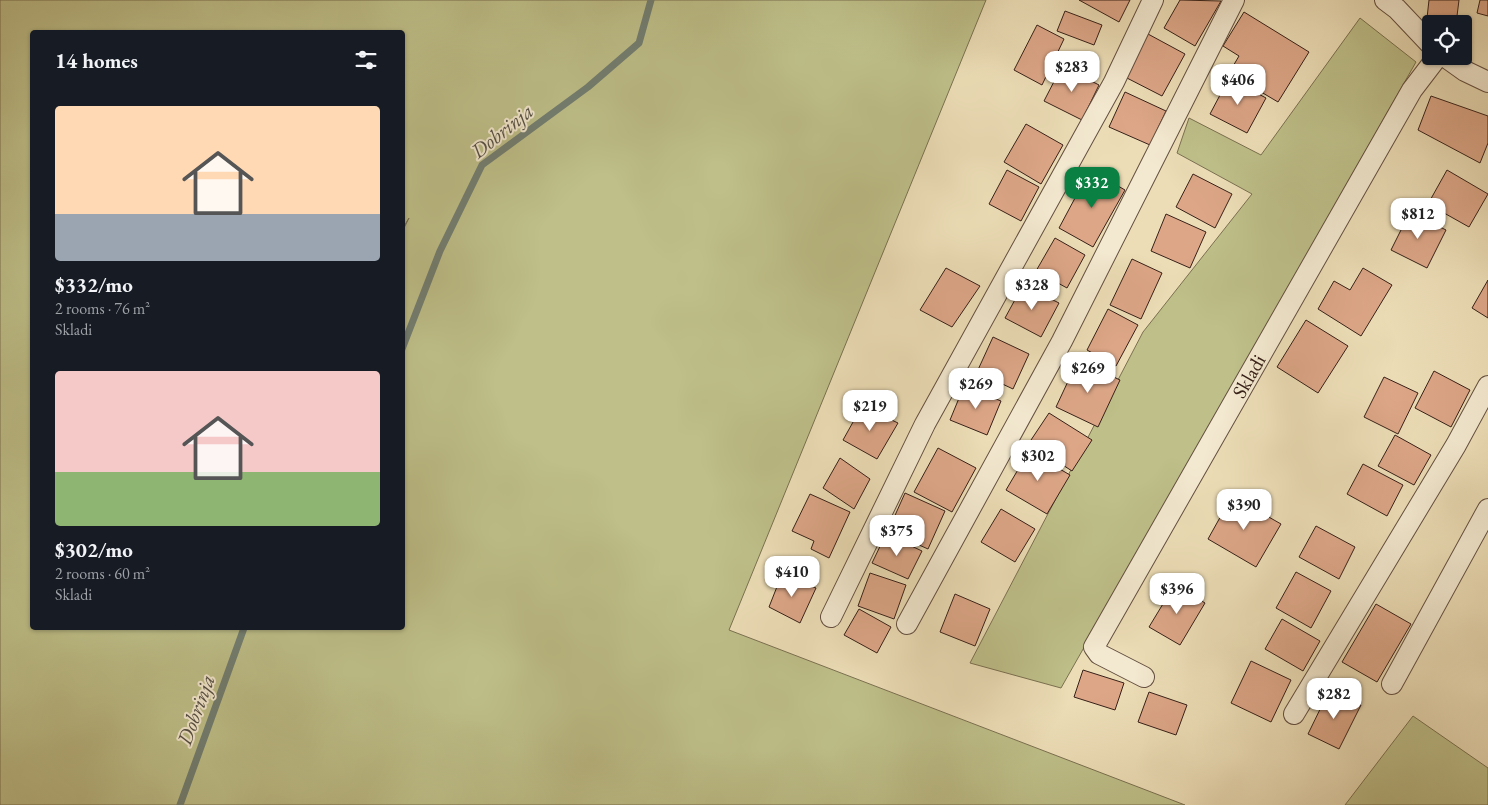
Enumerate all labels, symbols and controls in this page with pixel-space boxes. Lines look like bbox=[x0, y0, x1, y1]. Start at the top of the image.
map controls bbox=[1422, 15, 1472, 65]
button: locate bbox=[1422, 15, 1472, 65]
icon: filters bbox=[352, 46, 380, 74]
text: 14 homes bbox=[55, 47, 138, 74]
pin: $283 bbox=[1042, 51, 1102, 93]
text: $283 bbox=[1056, 56, 1088, 77]
pin: $406 bbox=[1208, 64, 1268, 106]
text: $406 bbox=[1222, 69, 1254, 90]
water label: Dobrinja bbox=[464, 97, 539, 165]
icon: home bbox=[173, 138, 263, 228]
pin: $332 bbox=[1062, 166, 1122, 209]
text: $332 bbox=[1076, 172, 1108, 193]
pin: $812 bbox=[1388, 198, 1448, 240]
text: $812 bbox=[1402, 203, 1434, 224]
pin: $328 bbox=[1002, 268, 1062, 311]
text: $332/mo bbox=[55, 271, 133, 298]
text: $328 bbox=[1016, 274, 1048, 295]
text: 2 rooms · 76 m² bbox=[55, 298, 150, 319]
text: Skladi bbox=[55, 319, 92, 340]
street label: Skladi bbox=[1226, 349, 1271, 403]
pin: $269 bbox=[1058, 352, 1118, 394]
text: $269 bbox=[1072, 357, 1104, 378]
pin: $269 bbox=[946, 368, 1006, 410]
text: $269 bbox=[960, 373, 992, 394]
pin: $219 bbox=[840, 390, 900, 432]
text: $219 bbox=[854, 395, 886, 416]
icon: home bbox=[173, 403, 263, 493]
pin: $302 bbox=[1008, 440, 1068, 482]
text: $302 bbox=[1022, 445, 1054, 466]
pin: $390 bbox=[1214, 488, 1274, 531]
text: $390 bbox=[1228, 494, 1260, 515]
pin: $375 bbox=[867, 514, 927, 557]
text: $375 bbox=[881, 520, 913, 541]
text: $302/mo bbox=[55, 536, 133, 563]
pin: $410 bbox=[762, 556, 822, 598]
text: $410 bbox=[776, 561, 808, 582]
text: 2 rooms · 60 m² bbox=[55, 563, 150, 584]
pin: $396 bbox=[1147, 572, 1207, 615]
text: $396 bbox=[1161, 578, 1193, 599]
text: Skladi bbox=[55, 584, 92, 605]
water label: Dobrinja bbox=[170, 671, 221, 750]
pin: $282 bbox=[1304, 678, 1364, 720]
text: $282 bbox=[1318, 683, 1350, 704]

